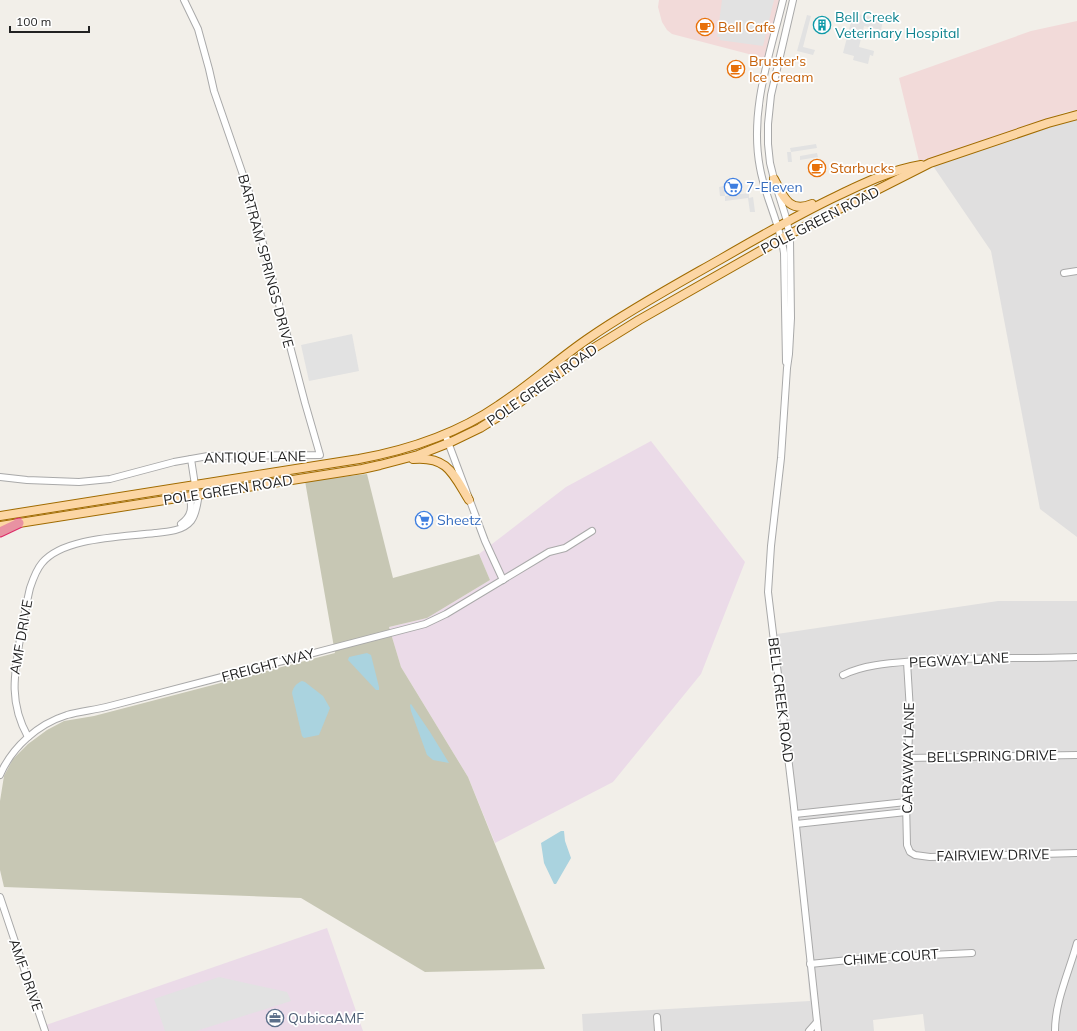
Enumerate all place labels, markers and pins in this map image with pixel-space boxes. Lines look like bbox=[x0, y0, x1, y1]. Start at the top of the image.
place label: Bell Creek Veterinary Hospital bbox=[835, 8, 960, 42]
building icon: Bell Creek Veterinary Hospital bbox=[812, 15, 832, 35]
cafe icon: Bell Cafe bbox=[695, 17, 715, 37]
place label: Bell Cafe bbox=[718, 18, 775, 36]
place label: Bruster's Ice Cream bbox=[749, 52, 814, 86]
cafe icon: Bruster's Ice Cream bbox=[726, 59, 746, 79]
cafe icon: Starbucks bbox=[807, 158, 827, 178]
place label: Starbucks bbox=[830, 159, 895, 177]
supermarket icon: 7-Eleven bbox=[723, 177, 743, 197]
place label: 7-Eleven bbox=[746, 178, 803, 196]
supermarket icon: Sheetz bbox=[414, 510, 434, 530]
place label: Sheetz bbox=[437, 511, 481, 529]
office icon: QubicaAMF bbox=[265, 1008, 285, 1028]
place label: QubicaAMF bbox=[288, 1009, 364, 1027]

